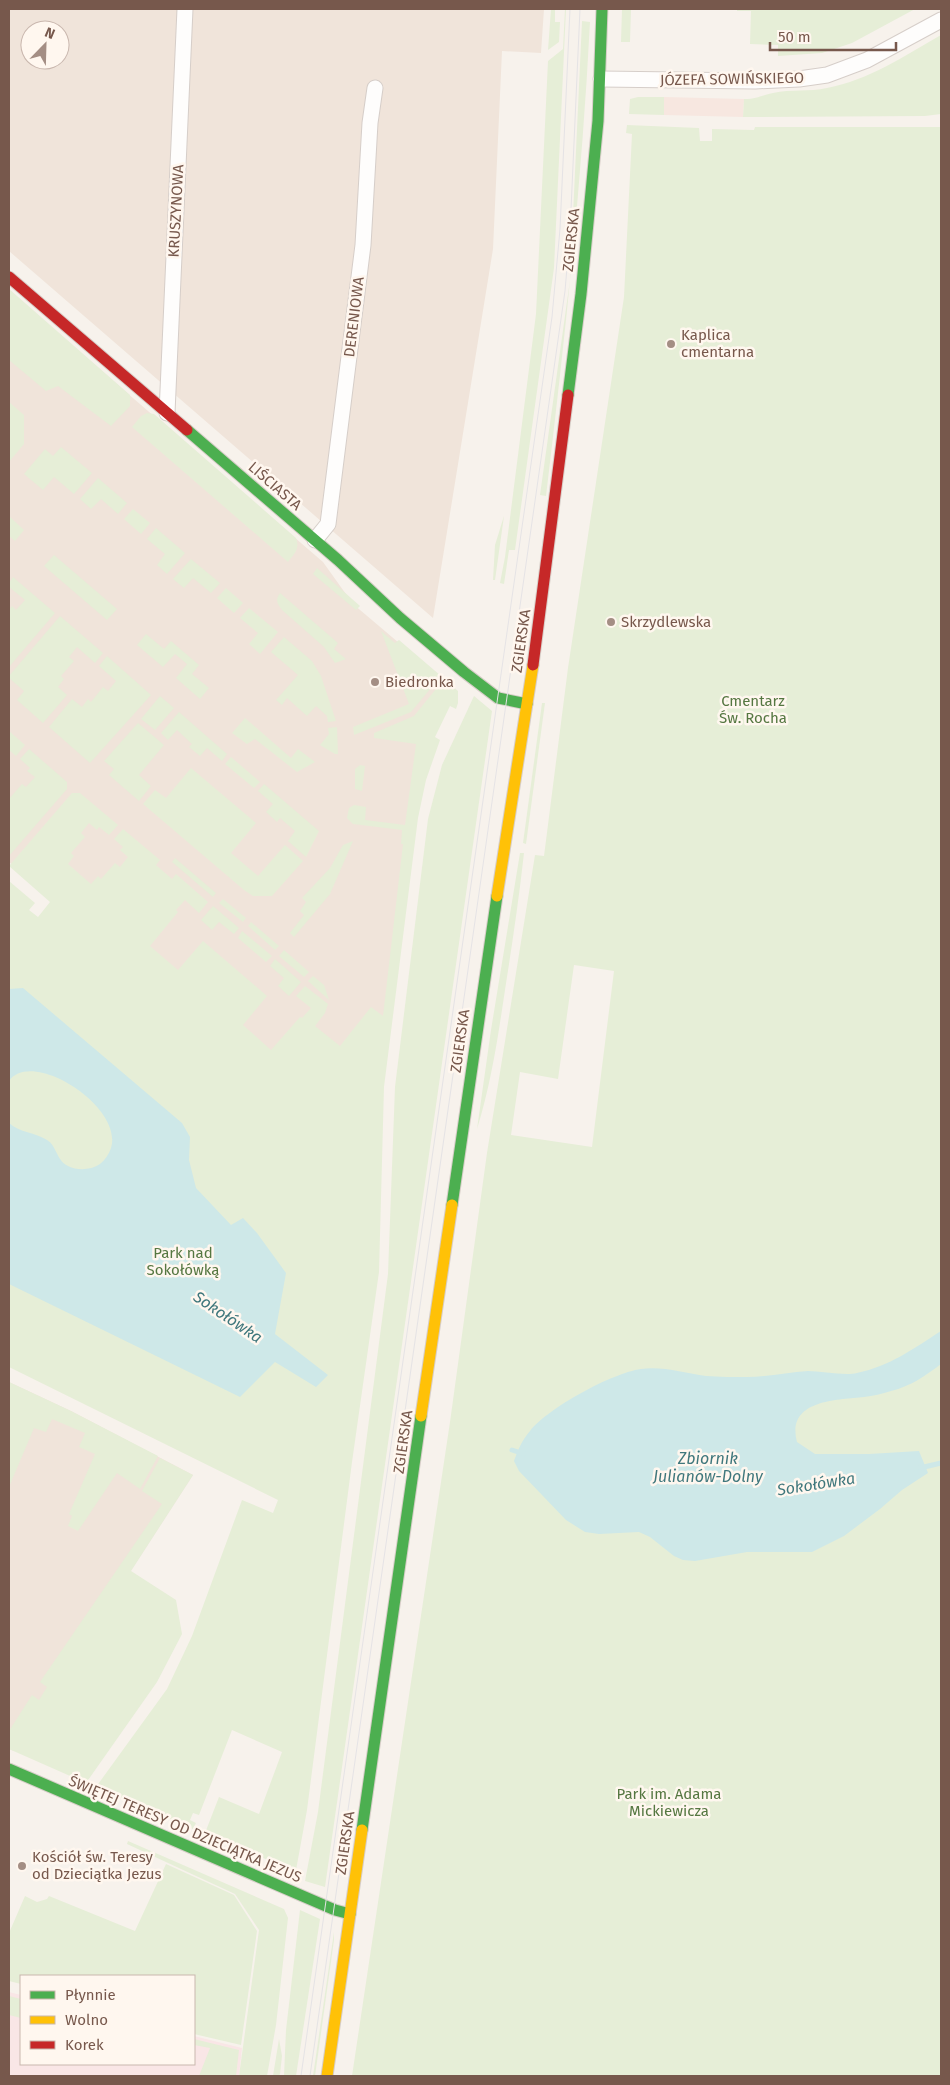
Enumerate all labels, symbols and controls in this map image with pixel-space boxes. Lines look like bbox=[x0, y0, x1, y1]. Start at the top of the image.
north arrow bbox=[20, 20, 70, 70]
scale bar bbox=[770, 20, 896, 52]
text: N bbox=[42, 24, 57, 43]
text: 50 m bbox=[778, 28, 811, 46]
street label: JÓZEFA SOWIŃSKIEGO bbox=[660, 69, 804, 89]
street label: KRUSZYNOWA bbox=[165, 164, 187, 258]
street label: ZGIERSKA bbox=[559, 207, 583, 273]
street label: DERENIOWA bbox=[340, 275, 368, 358]
place label: Kaplica cmentarna bbox=[681, 326, 754, 361]
marker: Kaplica cmentarna bbox=[665, 338, 677, 350]
street label: LIŚCIASTA bbox=[245, 458, 306, 514]
street label: ZGIERSKA bbox=[508, 608, 534, 674]
place label: Skrzydlewska bbox=[621, 613, 711, 631]
marker: Skrzydlewska bbox=[605, 616, 617, 628]
place label: Biedronka bbox=[385, 673, 454, 691]
marker: Biedronka bbox=[369, 676, 381, 688]
park label: Cmentarz Św. Rocha bbox=[719, 692, 787, 727]
street label: ZGIERSKA bbox=[447, 1008, 473, 1074]
park label: Park nad Sokołówką bbox=[147, 1244, 219, 1279]
water label: Sokołówka bbox=[189, 1287, 266, 1347]
street label: ZGIERSKA bbox=[390, 1409, 416, 1475]
water label: Zbiornik Julianów-Dolny bbox=[652, 1449, 764, 1486]
water label: Sokołówka bbox=[775, 1468, 856, 1500]
street label: ŚWIĘTEJ TERESY OD DZIECIĄTKA JEZUS bbox=[66, 1772, 304, 1886]
park label: Park im. Adama Mickiewicza bbox=[617, 1785, 721, 1820]
street label: ZGIERSKA bbox=[332, 1810, 358, 1876]
place label: Kościół św. Teresy od Dzieciątka Jezus bbox=[32, 1848, 162, 1883]
marker: Kościół św. Teresy od Dzieciątka Jezus bbox=[16, 1860, 28, 1872]
legend bbox=[20, 1975, 195, 2065]
text: Płynnie bbox=[65, 1986, 116, 2004]
text: Wolno bbox=[65, 2011, 108, 2029]
text: Korek bbox=[65, 2036, 104, 2054]

